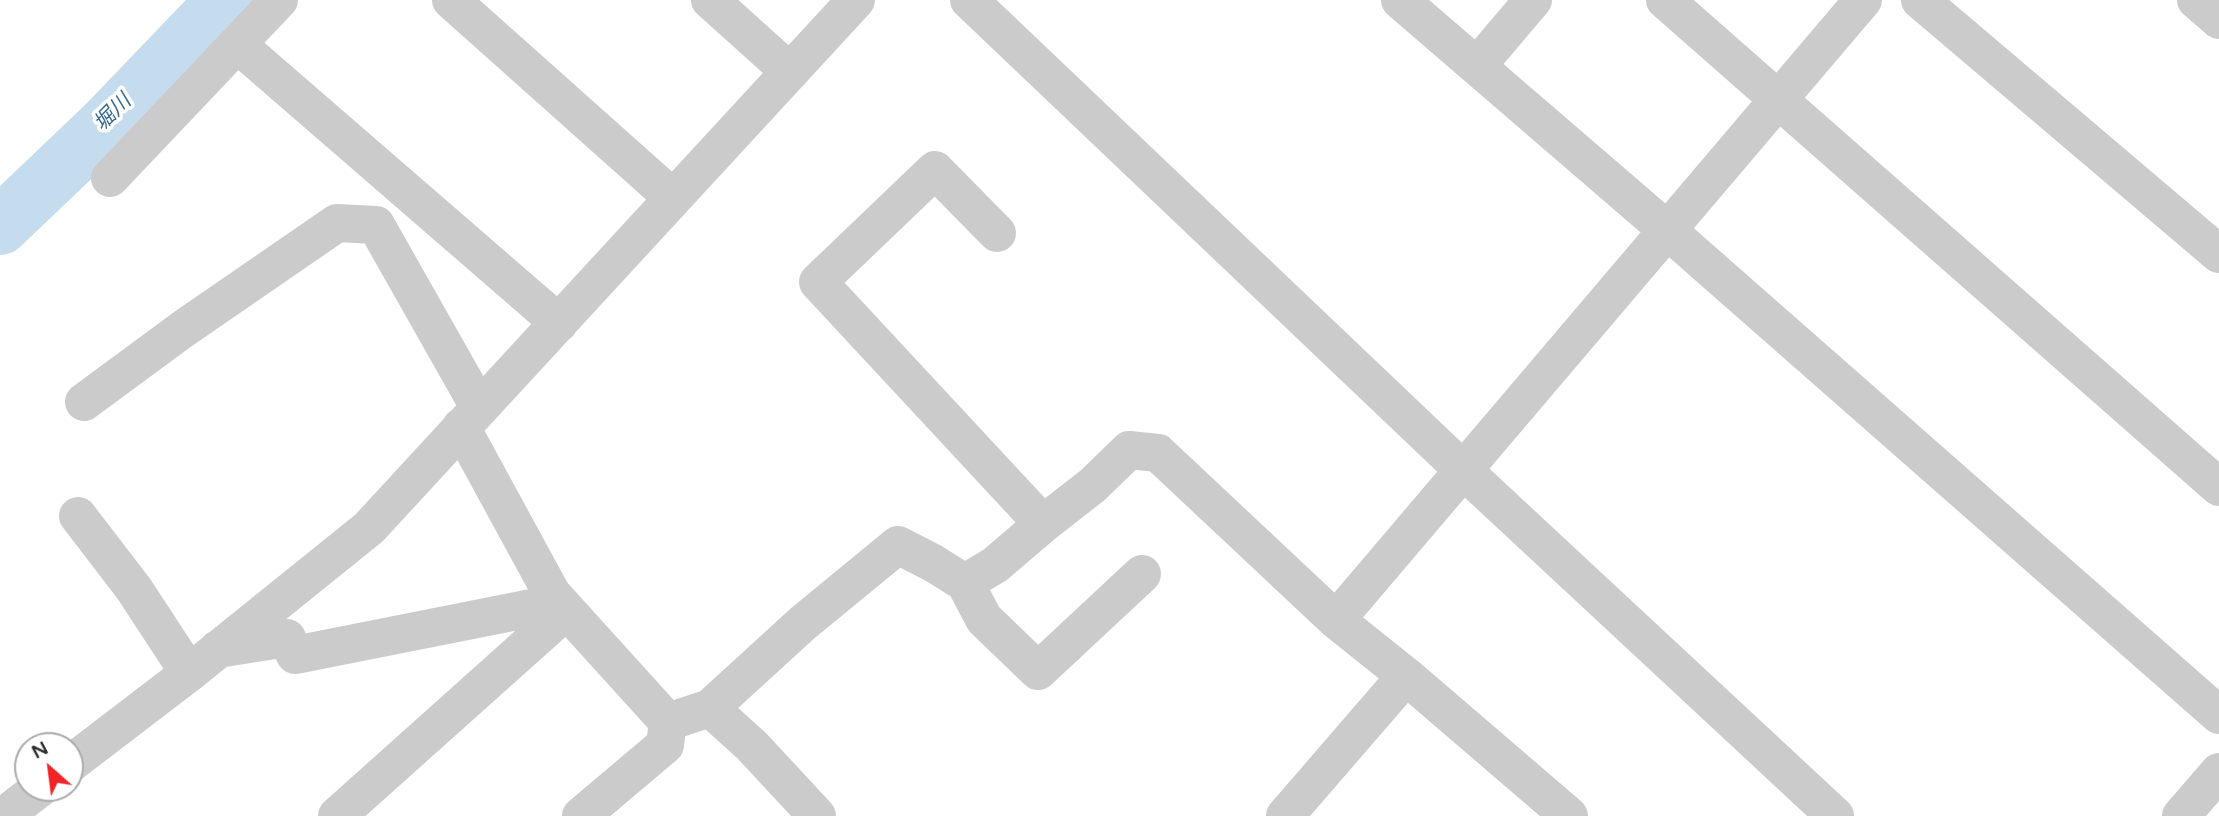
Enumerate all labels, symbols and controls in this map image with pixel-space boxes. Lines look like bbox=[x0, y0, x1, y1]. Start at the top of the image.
water label: 堀川 bbox=[89, 89, 137, 137]
north arrow bbox=[14, 732, 84, 802]
text: N bbox=[28, 737, 52, 764]

